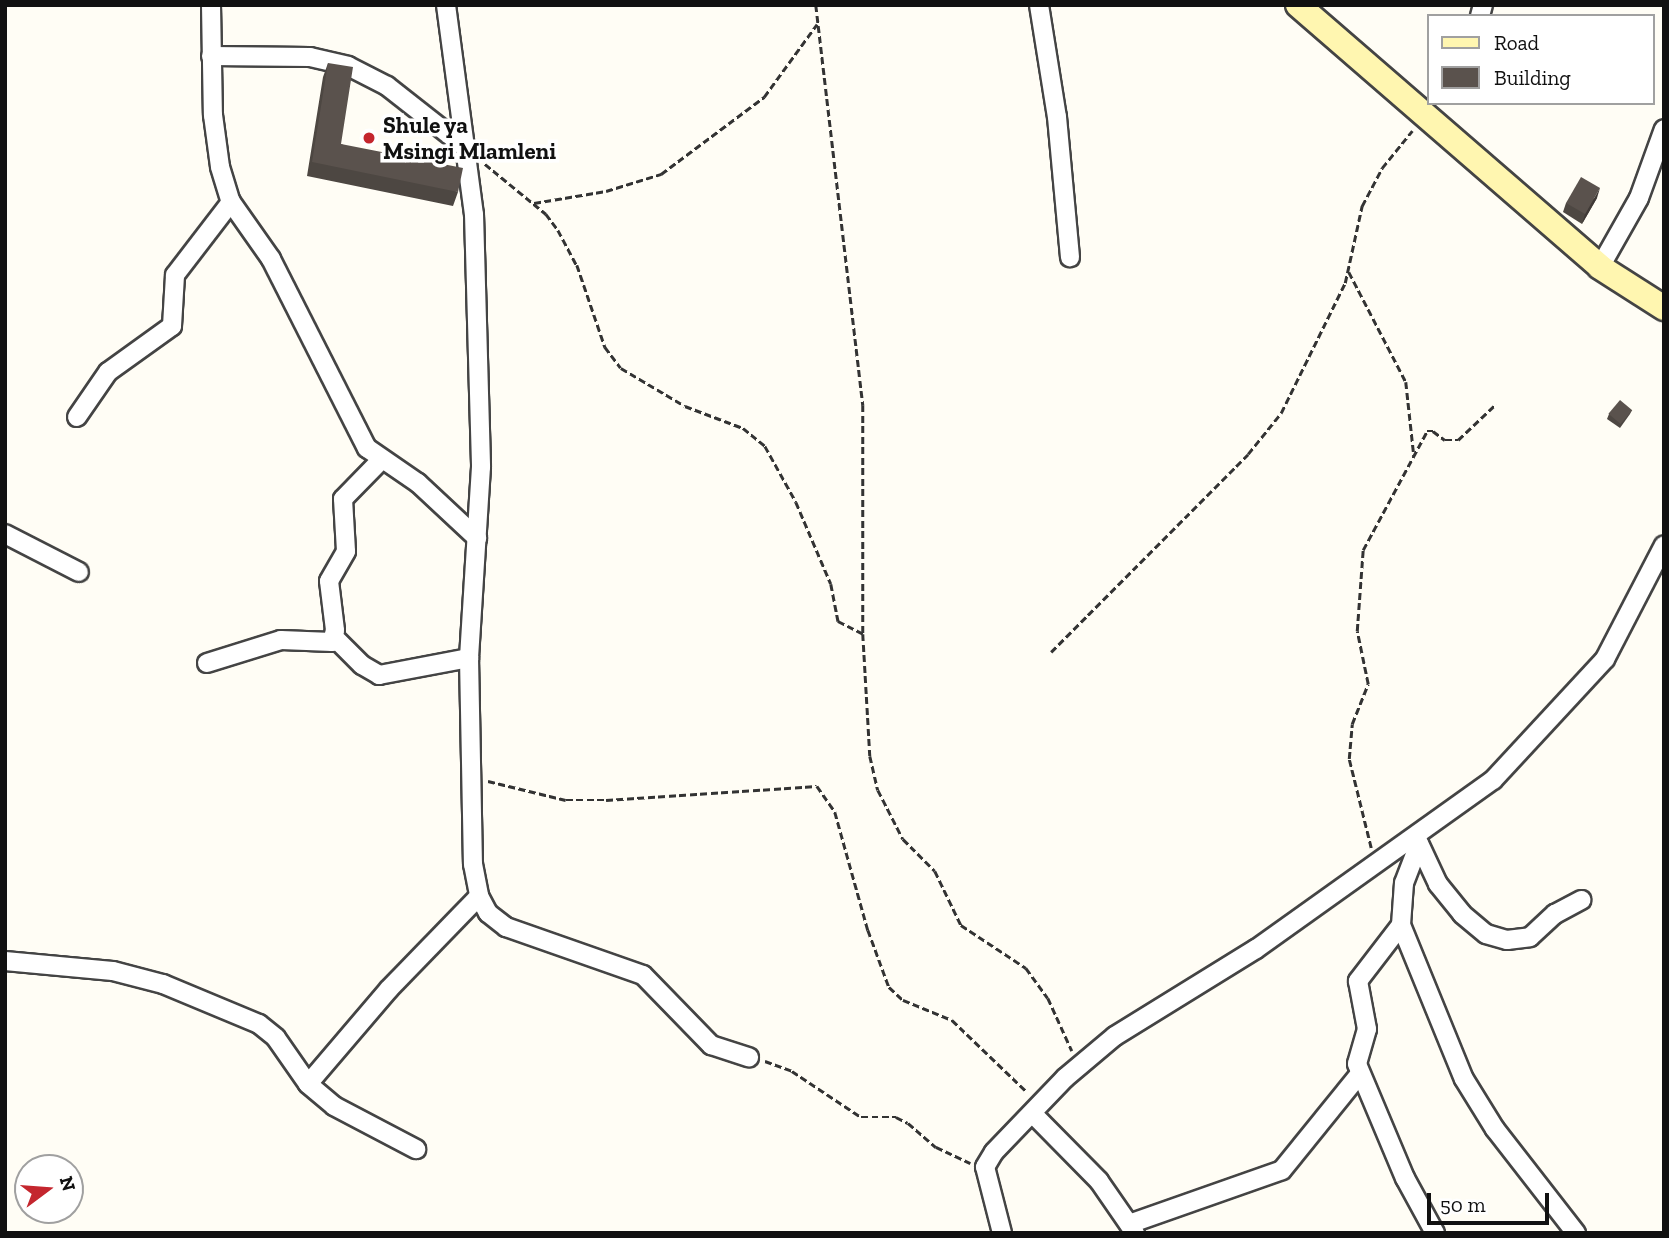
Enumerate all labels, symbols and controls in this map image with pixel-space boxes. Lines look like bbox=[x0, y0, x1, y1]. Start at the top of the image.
legend bbox=[1428, 14, 1655, 105]
text: Road bbox=[1494, 30, 1539, 55]
text: Building bbox=[1494, 65, 1571, 90]
place label: Shule ya Msingi Mlamleni bbox=[383, 111, 556, 165]
marker: Shule ya Msingi Mlamleni bbox=[361, 130, 377, 146]
north arrow bbox=[14, 1154, 84, 1224]
text: N bbox=[55, 1174, 81, 1194]
scale bar bbox=[1431, 1178, 1554, 1222]
text: 50 m bbox=[1440, 1192, 1486, 1217]

